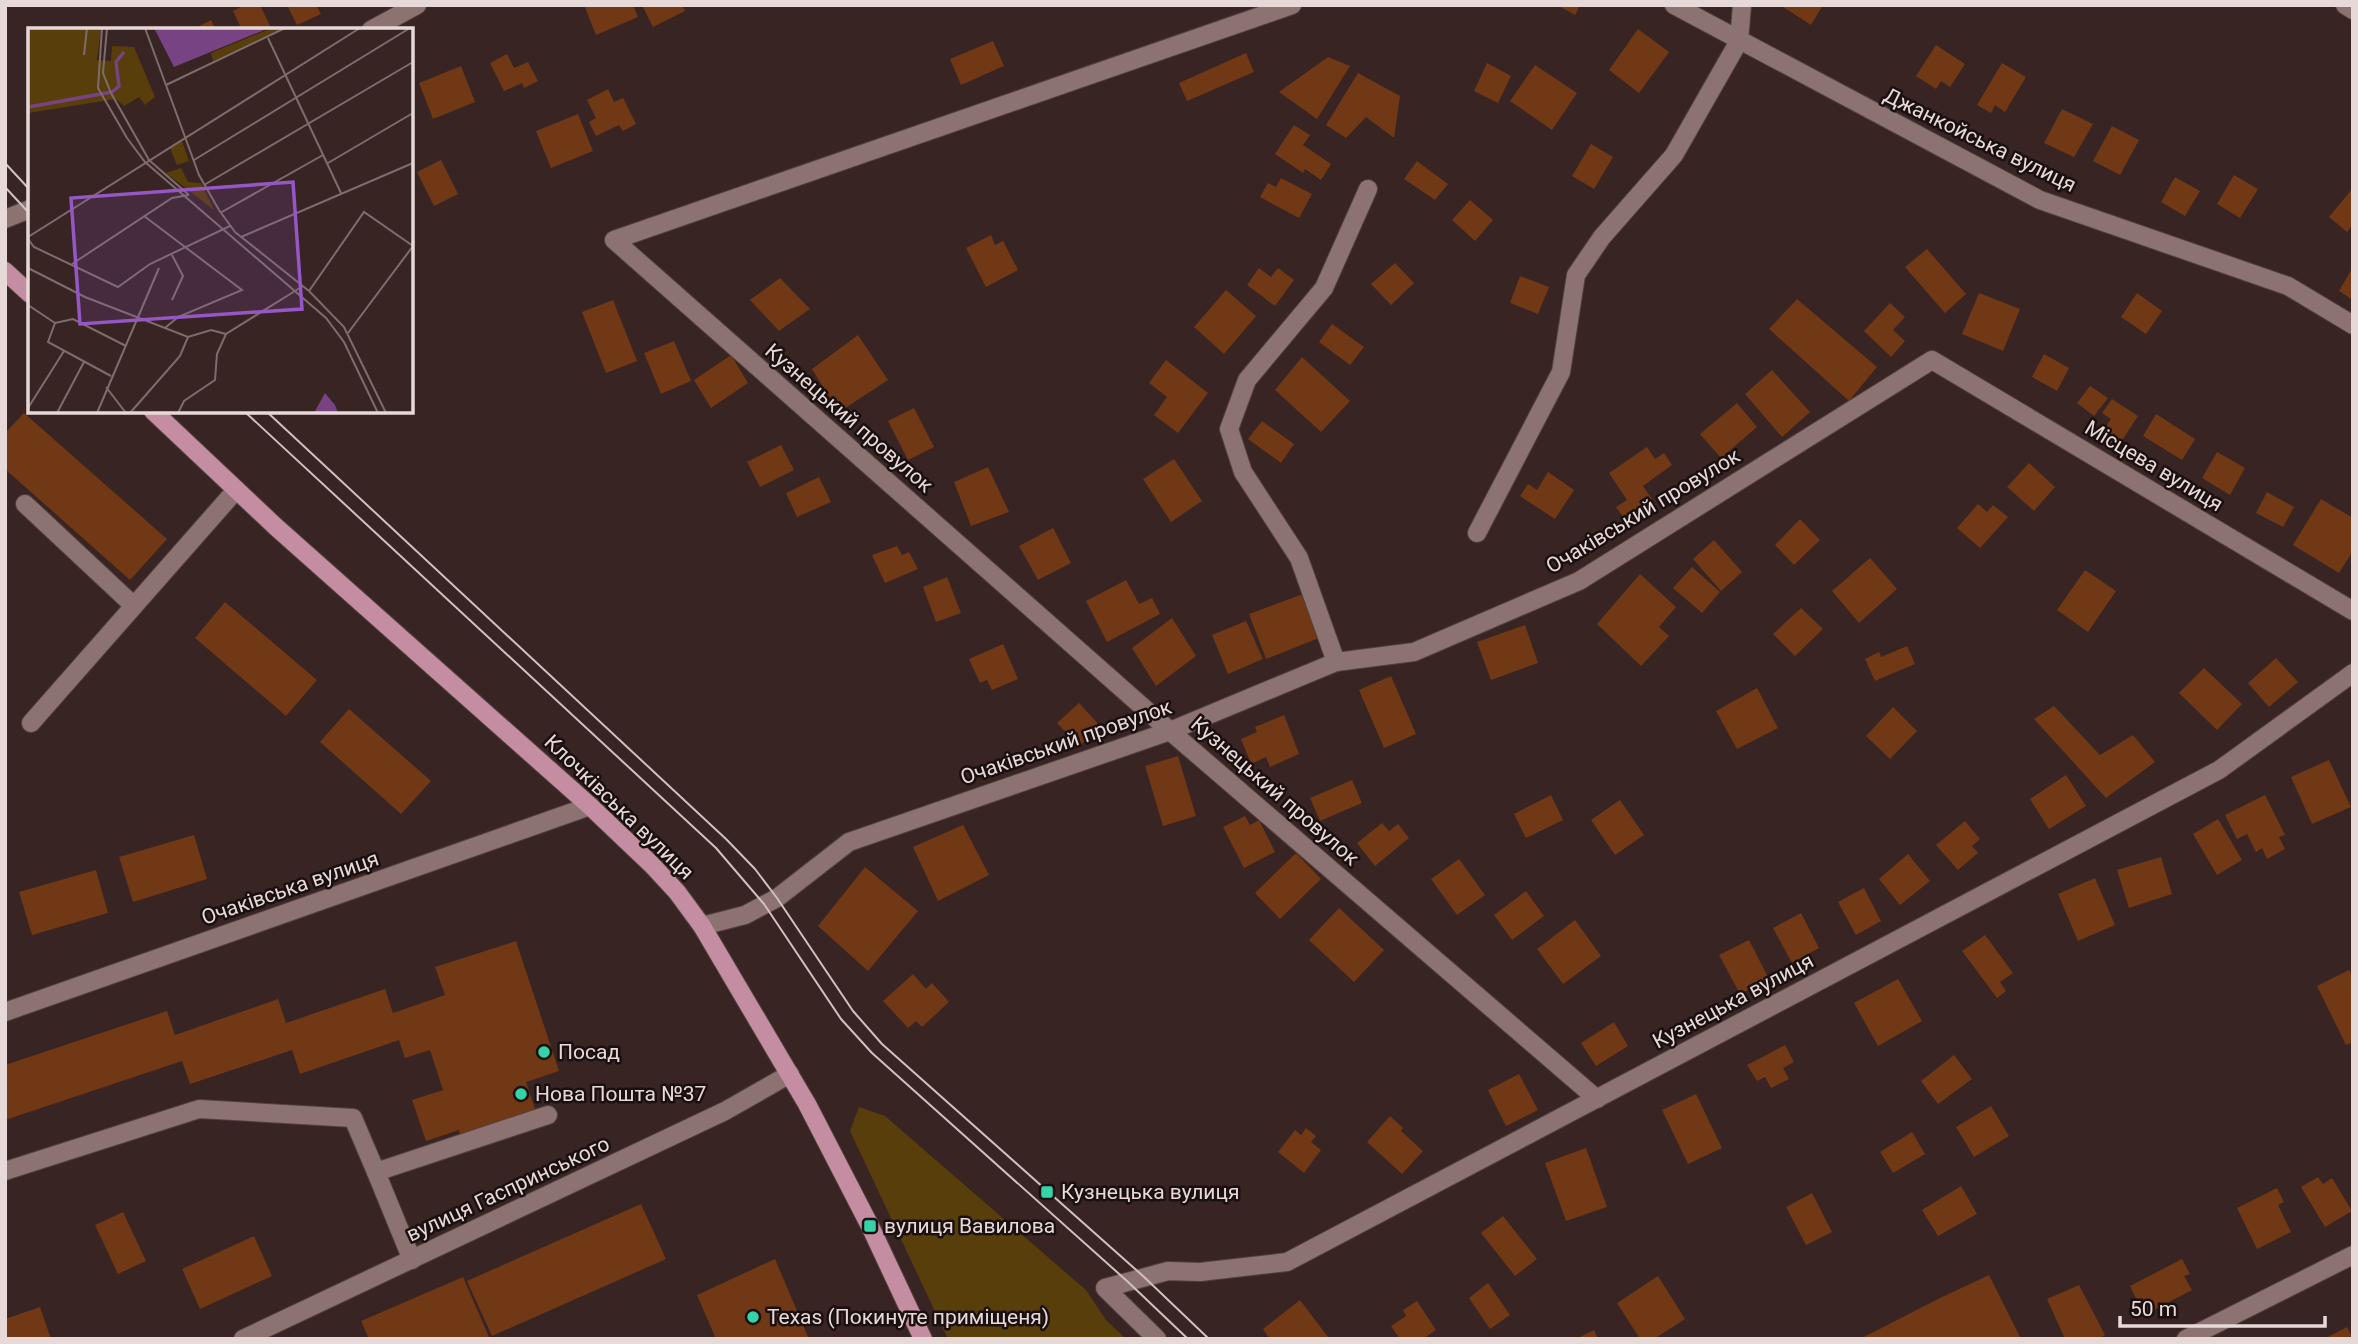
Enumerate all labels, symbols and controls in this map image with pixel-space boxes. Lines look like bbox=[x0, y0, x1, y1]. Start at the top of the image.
inset map bbox=[28, 28, 413, 413]
street label: Джанкойська вулиця bbox=[1880, 83, 2080, 197]
street label: Кузнецький провулок bbox=[760, 339, 938, 498]
street label: Місцева вулиця bbox=[2081, 415, 2227, 517]
street label: Очаківський провулок bbox=[1542, 443, 1745, 578]
street label: Очаківський провулок bbox=[957, 694, 1175, 789]
street label: Кузнецький провулок bbox=[1186, 712, 1364, 871]
street label: Клочківська вулиця bbox=[540, 730, 698, 884]
street label: Очаківська вулиця bbox=[198, 846, 382, 930]
street label: Кузнецька вулиця bbox=[1649, 948, 1817, 1054]
place label: Посад bbox=[558, 1040, 620, 1064]
marker: Посад bbox=[536, 1044, 552, 1060]
place label: Нова Пошта №37 bbox=[535, 1082, 706, 1106]
marker: Нова Пошта №37 bbox=[513, 1086, 529, 1102]
street label: вулиця Гаспринського bbox=[403, 1131, 613, 1247]
place label: Кузнецька вулиця bbox=[1061, 1180, 1240, 1204]
marker: Кузнецька вулиця bbox=[1039, 1184, 1055, 1200]
place label: вулиця Вавилова bbox=[884, 1214, 1055, 1238]
marker: вулиця Вавилова bbox=[862, 1218, 878, 1234]
scale bar bbox=[2120, 1284, 2325, 1328]
text: 50 m bbox=[2130, 1297, 2177, 1321]
place label: Texas (Покинуте приміщеня) bbox=[767, 1305, 1049, 1329]
marker: Texas (Покинуте приміщеня) bbox=[745, 1309, 761, 1325]

